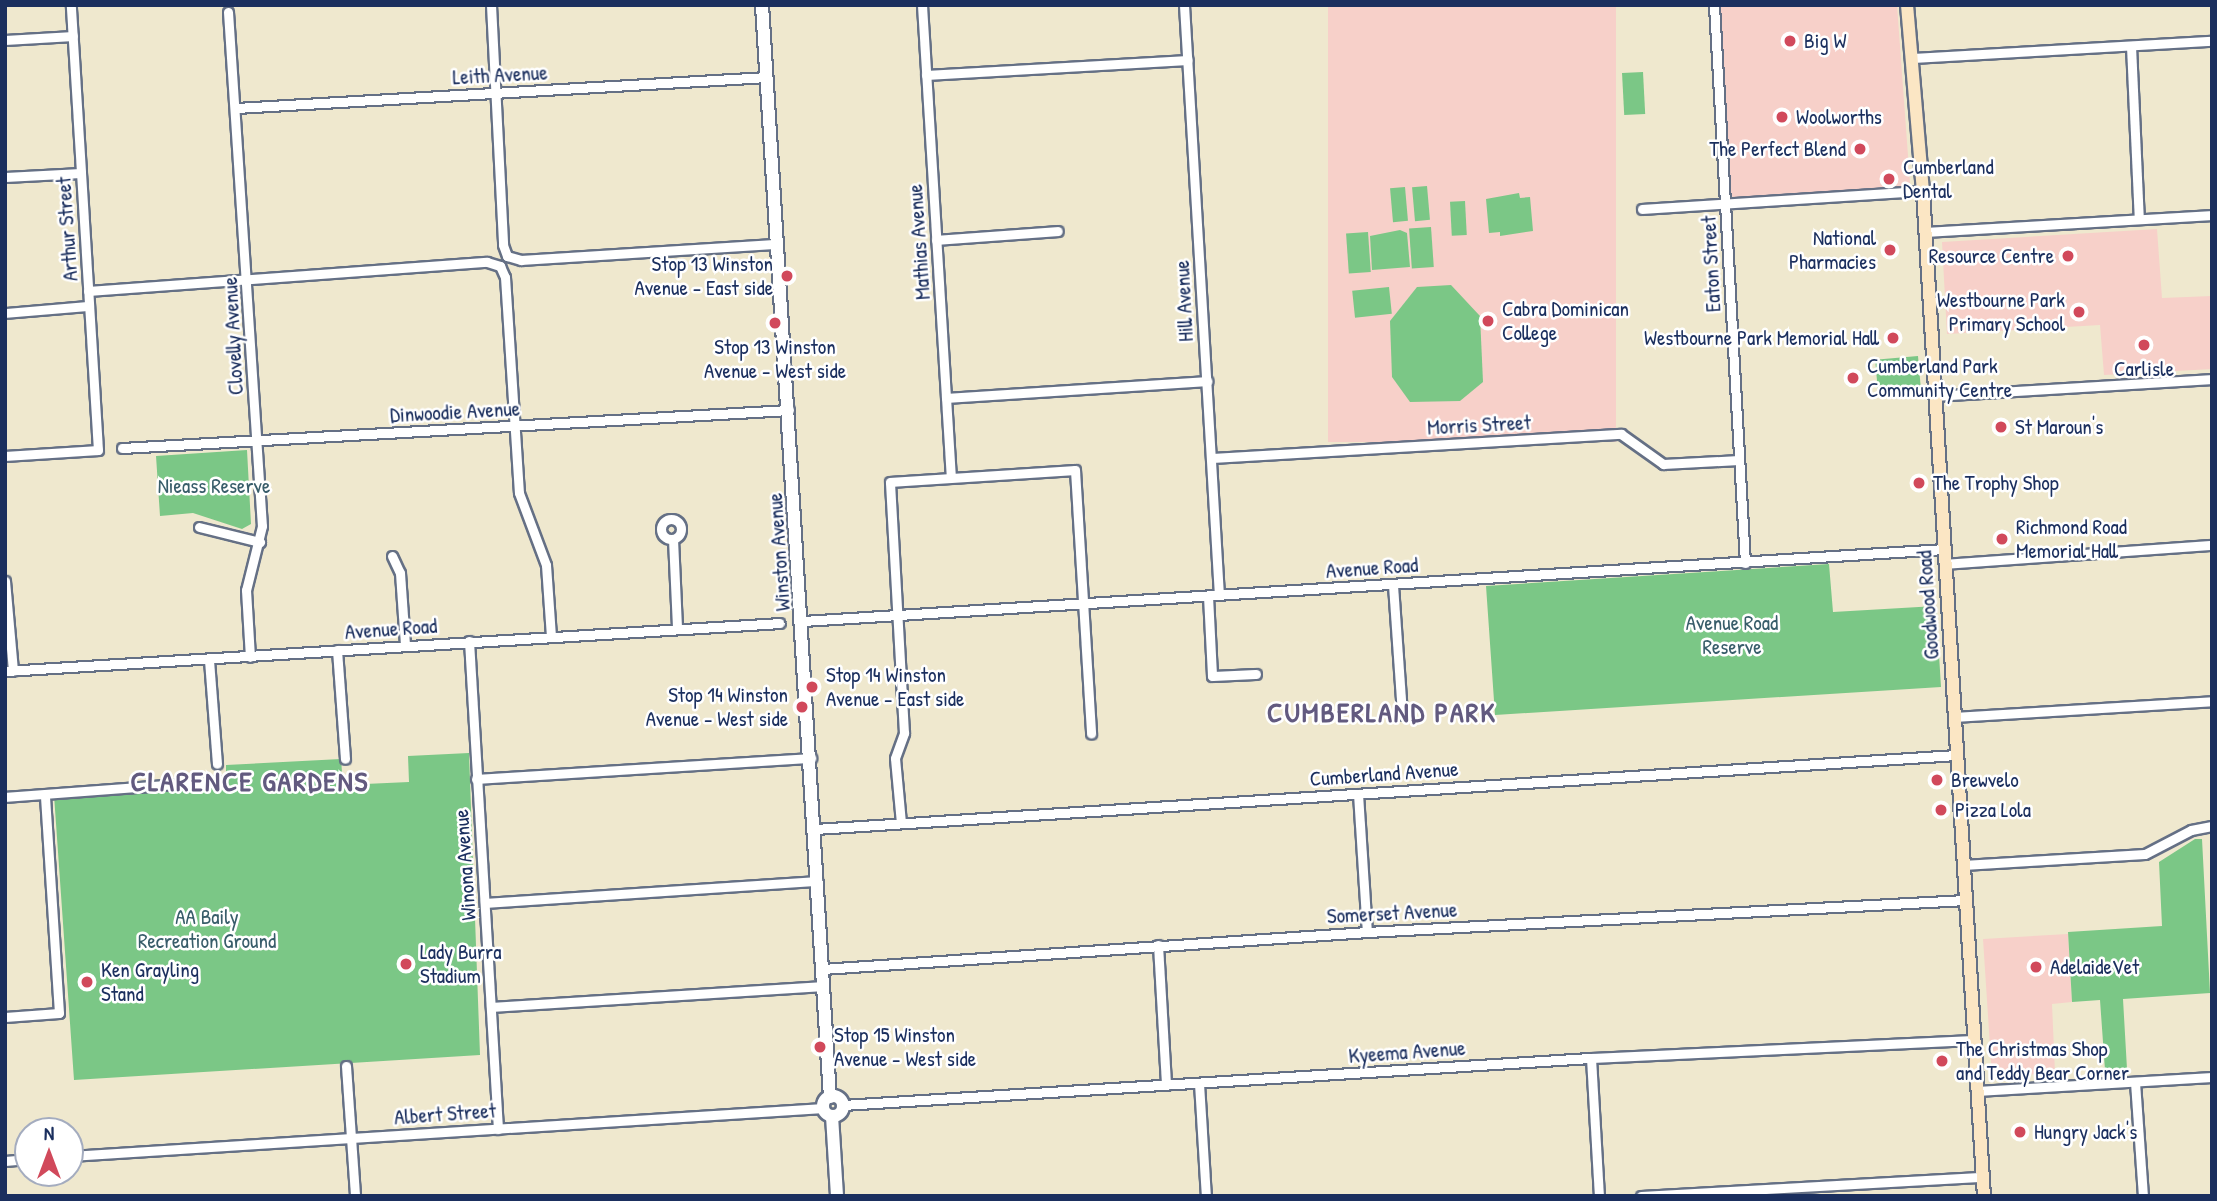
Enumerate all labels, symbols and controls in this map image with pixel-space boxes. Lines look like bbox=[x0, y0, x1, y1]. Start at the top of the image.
place label: Big W bbox=[1804, 28, 1846, 54]
marker: Big W bbox=[1782, 33, 1798, 49]
street label: Leith Avenue bbox=[452, 60, 548, 90]
place label: Woolworths bbox=[1796, 104, 1882, 130]
marker: Woolworths bbox=[1774, 109, 1790, 125]
place label: The Perfect Blend bbox=[1709, 136, 1846, 162]
marker: The Perfect Blend bbox=[1852, 141, 1868, 157]
place label: Cumberland Dental bbox=[1903, 154, 1994, 204]
marker: Cumberland Dental bbox=[1881, 171, 1897, 187]
street label: Arthur Street bbox=[51, 176, 83, 282]
street label: Mathias Avenue bbox=[902, 183, 936, 301]
street label: Eaton Street bbox=[1696, 215, 1726, 313]
place label: National Pharmacies bbox=[1789, 225, 1876, 275]
marker: National Pharmacies bbox=[1882, 242, 1898, 258]
place label: Resource Centre bbox=[1929, 243, 2054, 269]
marker: Resource Centre bbox=[2060, 248, 2076, 264]
place label: Stop 13 Winston Avenue - East side bbox=[635, 251, 773, 301]
street label: Hill Avenue bbox=[1169, 260, 1199, 342]
marker: Stop 13 Winston Avenue - East side bbox=[779, 268, 795, 284]
street label: Clovelly Avenue bbox=[217, 276, 249, 396]
place label: Westbourne Park Primary School bbox=[1937, 287, 2065, 337]
place label: Cabra Dominican College bbox=[1502, 296, 1629, 346]
marker: Westbourne Park Primary School bbox=[2071, 304, 2087, 320]
marker: Cabra Dominican College bbox=[1480, 313, 1496, 329]
marker: Stop 13 Winston Avenue - West side bbox=[767, 315, 783, 331]
place label: Westbourne Park Memorial Hall bbox=[1644, 325, 1879, 351]
marker: Westbourne Park Memorial Hall bbox=[1885, 330, 1901, 346]
place label: Stop 13 Winston Avenue - West side bbox=[704, 334, 846, 384]
marker: Carlisle bbox=[2136, 337, 2152, 353]
place label: Cumberland Park Community Centre bbox=[1867, 353, 2012, 403]
place label: Carlisle bbox=[2114, 356, 2174, 382]
marker: Cumberland Park Community Centre bbox=[1845, 370, 1861, 386]
street label: Dinwoodie Avenue bbox=[389, 396, 521, 428]
street label: Morris Street bbox=[1427, 410, 1531, 440]
place label: St Maroun's bbox=[2015, 414, 2103, 440]
marker: St Maroun's bbox=[1993, 419, 2009, 435]
place label: The Trophy Shop bbox=[1933, 470, 2059, 496]
park label: Nieass Reserve bbox=[158, 473, 270, 499]
marker: The Trophy Shop bbox=[1911, 475, 1927, 491]
street label: Winston Avenue bbox=[762, 492, 796, 612]
place label: Richmond Road Memorial Hall bbox=[2016, 514, 2127, 564]
marker: Richmond Road Memorial Hall bbox=[1994, 531, 2010, 547]
street label: Goodwood Road bbox=[1912, 550, 1944, 660]
street label: Avenue Road bbox=[1325, 552, 1419, 584]
park label: Avenue Road Reserve bbox=[1686, 610, 1778, 660]
street label: Avenue Road bbox=[344, 613, 438, 645]
place label: Stop 14 Winston Avenue - East side bbox=[826, 662, 964, 712]
marker: Stop 14 Winston Avenue - East side bbox=[804, 679, 820, 695]
place label: Stop 14 Winston Avenue - West side bbox=[646, 682, 788, 732]
district label: CUMBERLAND PARK bbox=[1269, 695, 1495, 729]
marker: Stop 14 Winston Avenue - West side bbox=[794, 699, 810, 715]
street label: Cumberland Avenue bbox=[1309, 756, 1459, 792]
district label: CLARENCE GARDENS bbox=[133, 764, 367, 798]
place label: Brewvelo bbox=[1951, 767, 2019, 793]
marker: Brewvelo bbox=[1929, 772, 1945, 788]
place label: Pizza Lola bbox=[1955, 797, 2031, 823]
marker: Pizza Lola bbox=[1933, 802, 1949, 818]
street label: Winona Avenue bbox=[449, 809, 481, 921]
street label: Somerset Avenue bbox=[1326, 897, 1458, 929]
park label: AA Baily Recreation Ground bbox=[138, 904, 276, 954]
place label: Lady Burra Stadium bbox=[420, 939, 501, 989]
place label: AdelaideVet bbox=[2050, 954, 2139, 980]
marker: Lady Burra Stadium bbox=[398, 956, 414, 972]
place label: Ken Grayling Stand bbox=[101, 957, 199, 1007]
marker: AdelaideVet bbox=[2028, 959, 2044, 975]
marker: Ken Grayling Stand bbox=[79, 974, 95, 990]
place label: Stop 15 Winston Avenue - West side bbox=[834, 1022, 976, 1072]
street label: Kyeema Avenue bbox=[1348, 1035, 1466, 1069]
place label: The Christmas Shop and Teddy Bear Corner bbox=[1956, 1036, 2129, 1086]
marker: Stop 15 Winston Avenue - West side bbox=[812, 1039, 828, 1055]
marker: The Christmas Shop and Teddy Bear Corner bbox=[1934, 1053, 1950, 1069]
street label: Albert Street bbox=[393, 1098, 497, 1130]
north arrow bbox=[14, 1117, 84, 1187]
place label: Hungry Jack's bbox=[2034, 1119, 2137, 1145]
text: N bbox=[44, 1120, 54, 1146]
marker: Hungry Jack's bbox=[2012, 1124, 2028, 1140]

